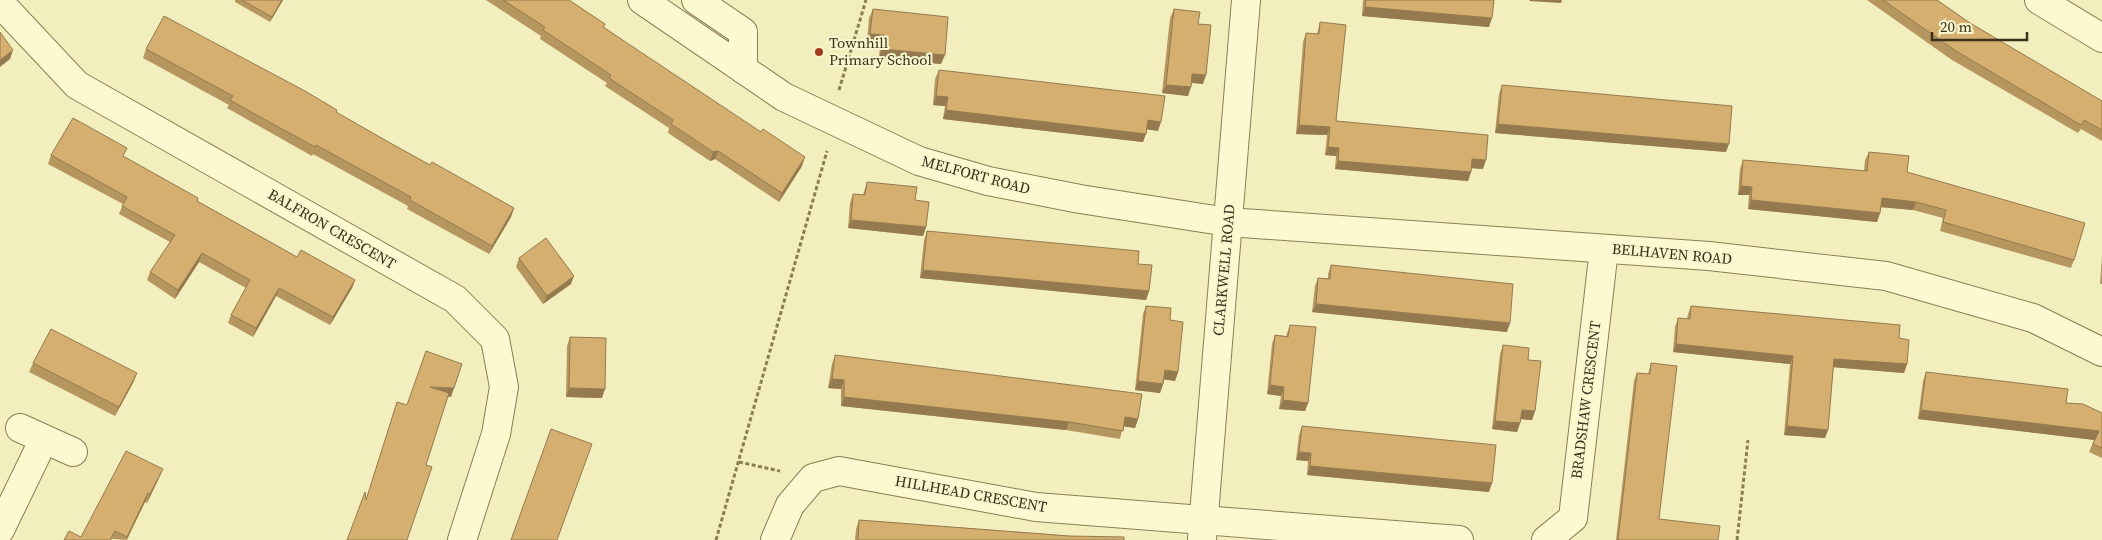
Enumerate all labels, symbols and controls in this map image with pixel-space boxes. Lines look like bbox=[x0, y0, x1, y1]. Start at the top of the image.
scale bar bbox=[1932, 10, 2027, 42]
text: 20 m bbox=[1940, 16, 1972, 37]
place label: Townhill Primary School bbox=[829, 32, 932, 70]
marker: Townhill Primary School bbox=[813, 46, 825, 58]
street label: MELFORT ROAD bbox=[920, 150, 1033, 199]
street label: BALFRON CRESCENT bbox=[264, 183, 400, 274]
street label: CLARKWELL ROAD bbox=[1207, 203, 1240, 337]
street label: BELHAVEN ROAD bbox=[1611, 238, 1733, 269]
street label: BRADSHAW CRESCENT bbox=[1565, 320, 1606, 480]
street label: HILLHEAD CRESCENT bbox=[893, 470, 1049, 517]

